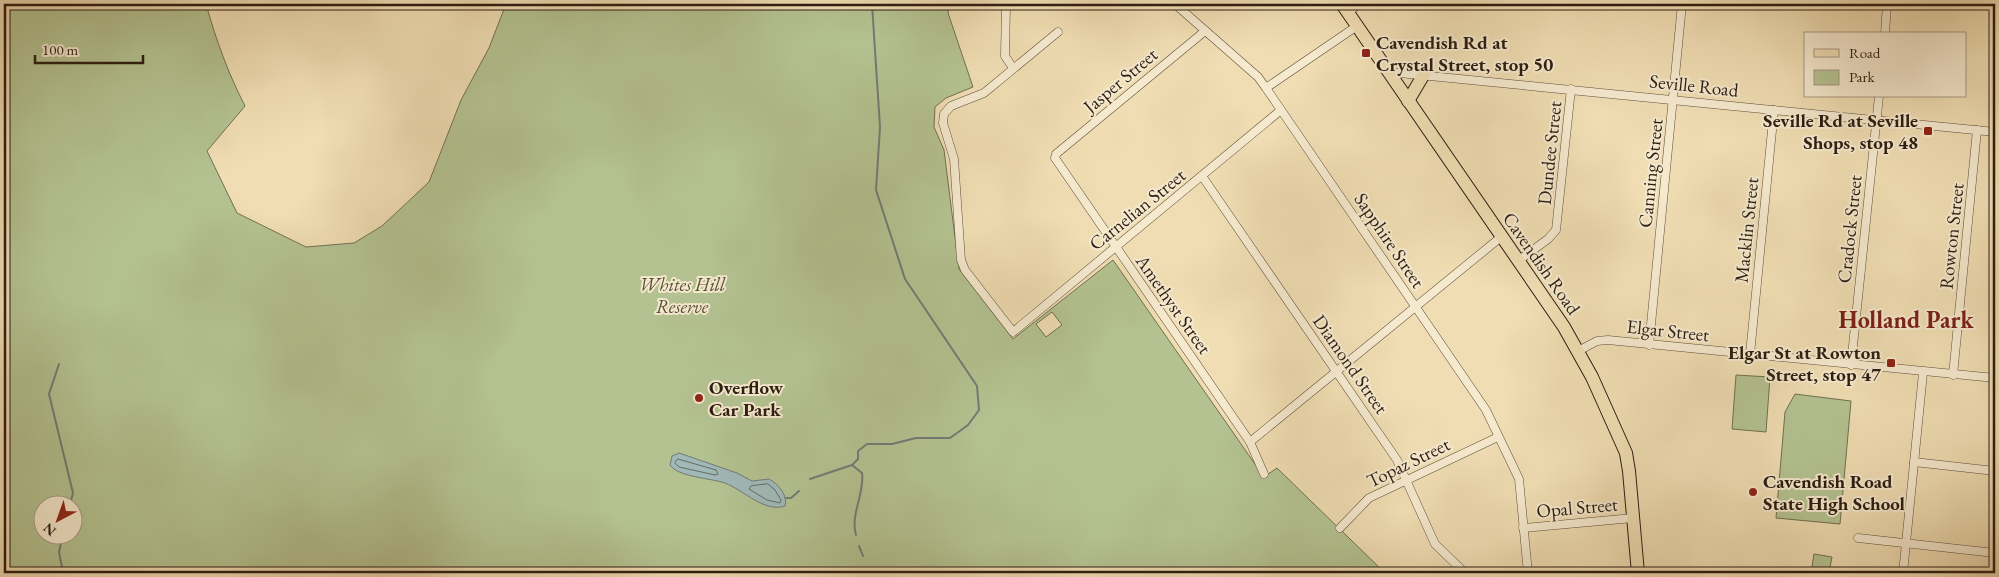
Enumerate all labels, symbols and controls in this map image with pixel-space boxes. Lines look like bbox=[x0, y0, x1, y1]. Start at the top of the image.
place label: Cavendish Rd at Crystal Street, stop 50 bbox=[1376, 30, 1553, 77]
scale bar bbox=[35, 32, 142, 64]
legend bbox=[1804, 32, 1966, 98]
text: 100 m bbox=[42, 40, 79, 59]
street label: Jasper Street bbox=[1077, 42, 1163, 120]
text: Road bbox=[1849, 43, 1881, 62]
marker: Cavendish Rd at Crystal Street, stop 50 bbox=[1360, 47, 1372, 59]
text: Park bbox=[1849, 67, 1876, 86]
street label: Seville Road bbox=[1648, 68, 1740, 103]
street label: Dundee Street bbox=[1532, 100, 1567, 206]
place label: Seville Rd at Seville Shops, stop 48 bbox=[1763, 108, 1918, 155]
street label: Canning Street bbox=[1632, 117, 1669, 229]
marker: Seville Rd at Seville Shops, stop 48 bbox=[1922, 125, 1934, 137]
street label: Carnelian Street bbox=[1084, 163, 1191, 256]
street label: Cradock Street bbox=[1831, 174, 1868, 284]
street label: Macklin Street bbox=[1729, 176, 1764, 284]
street label: Rowton Street bbox=[1933, 182, 1970, 290]
street label: Sapphire Street bbox=[1349, 188, 1431, 293]
street label: Cavendish Road bbox=[1497, 207, 1586, 320]
street label: Amethyst Street bbox=[1129, 249, 1217, 359]
park label: Whites Hill Reserve bbox=[639, 272, 726, 319]
district label: Holland Park bbox=[1838, 304, 1974, 335]
street label: Diamond Street bbox=[1307, 310, 1394, 419]
street label: Elgar Street bbox=[1625, 314, 1711, 347]
place label: Elgar St at Rowton Street, stop 47 bbox=[1728, 340, 1882, 387]
marker: Elgar St at Rowton Street, stop 47 bbox=[1885, 357, 1897, 369]
place label: Overflow Car Park bbox=[709, 375, 784, 422]
marker: Overflow Car Park bbox=[693, 392, 705, 404]
street label: Topaz Street bbox=[1363, 432, 1454, 493]
place label: Cavendish Road State High School bbox=[1763, 469, 1906, 516]
marker: Cavendish Road State High School bbox=[1747, 486, 1759, 498]
street label: Opal Street bbox=[1535, 491, 1619, 524]
north arrow bbox=[32, 494, 82, 544]
text: N bbox=[39, 519, 60, 540]

